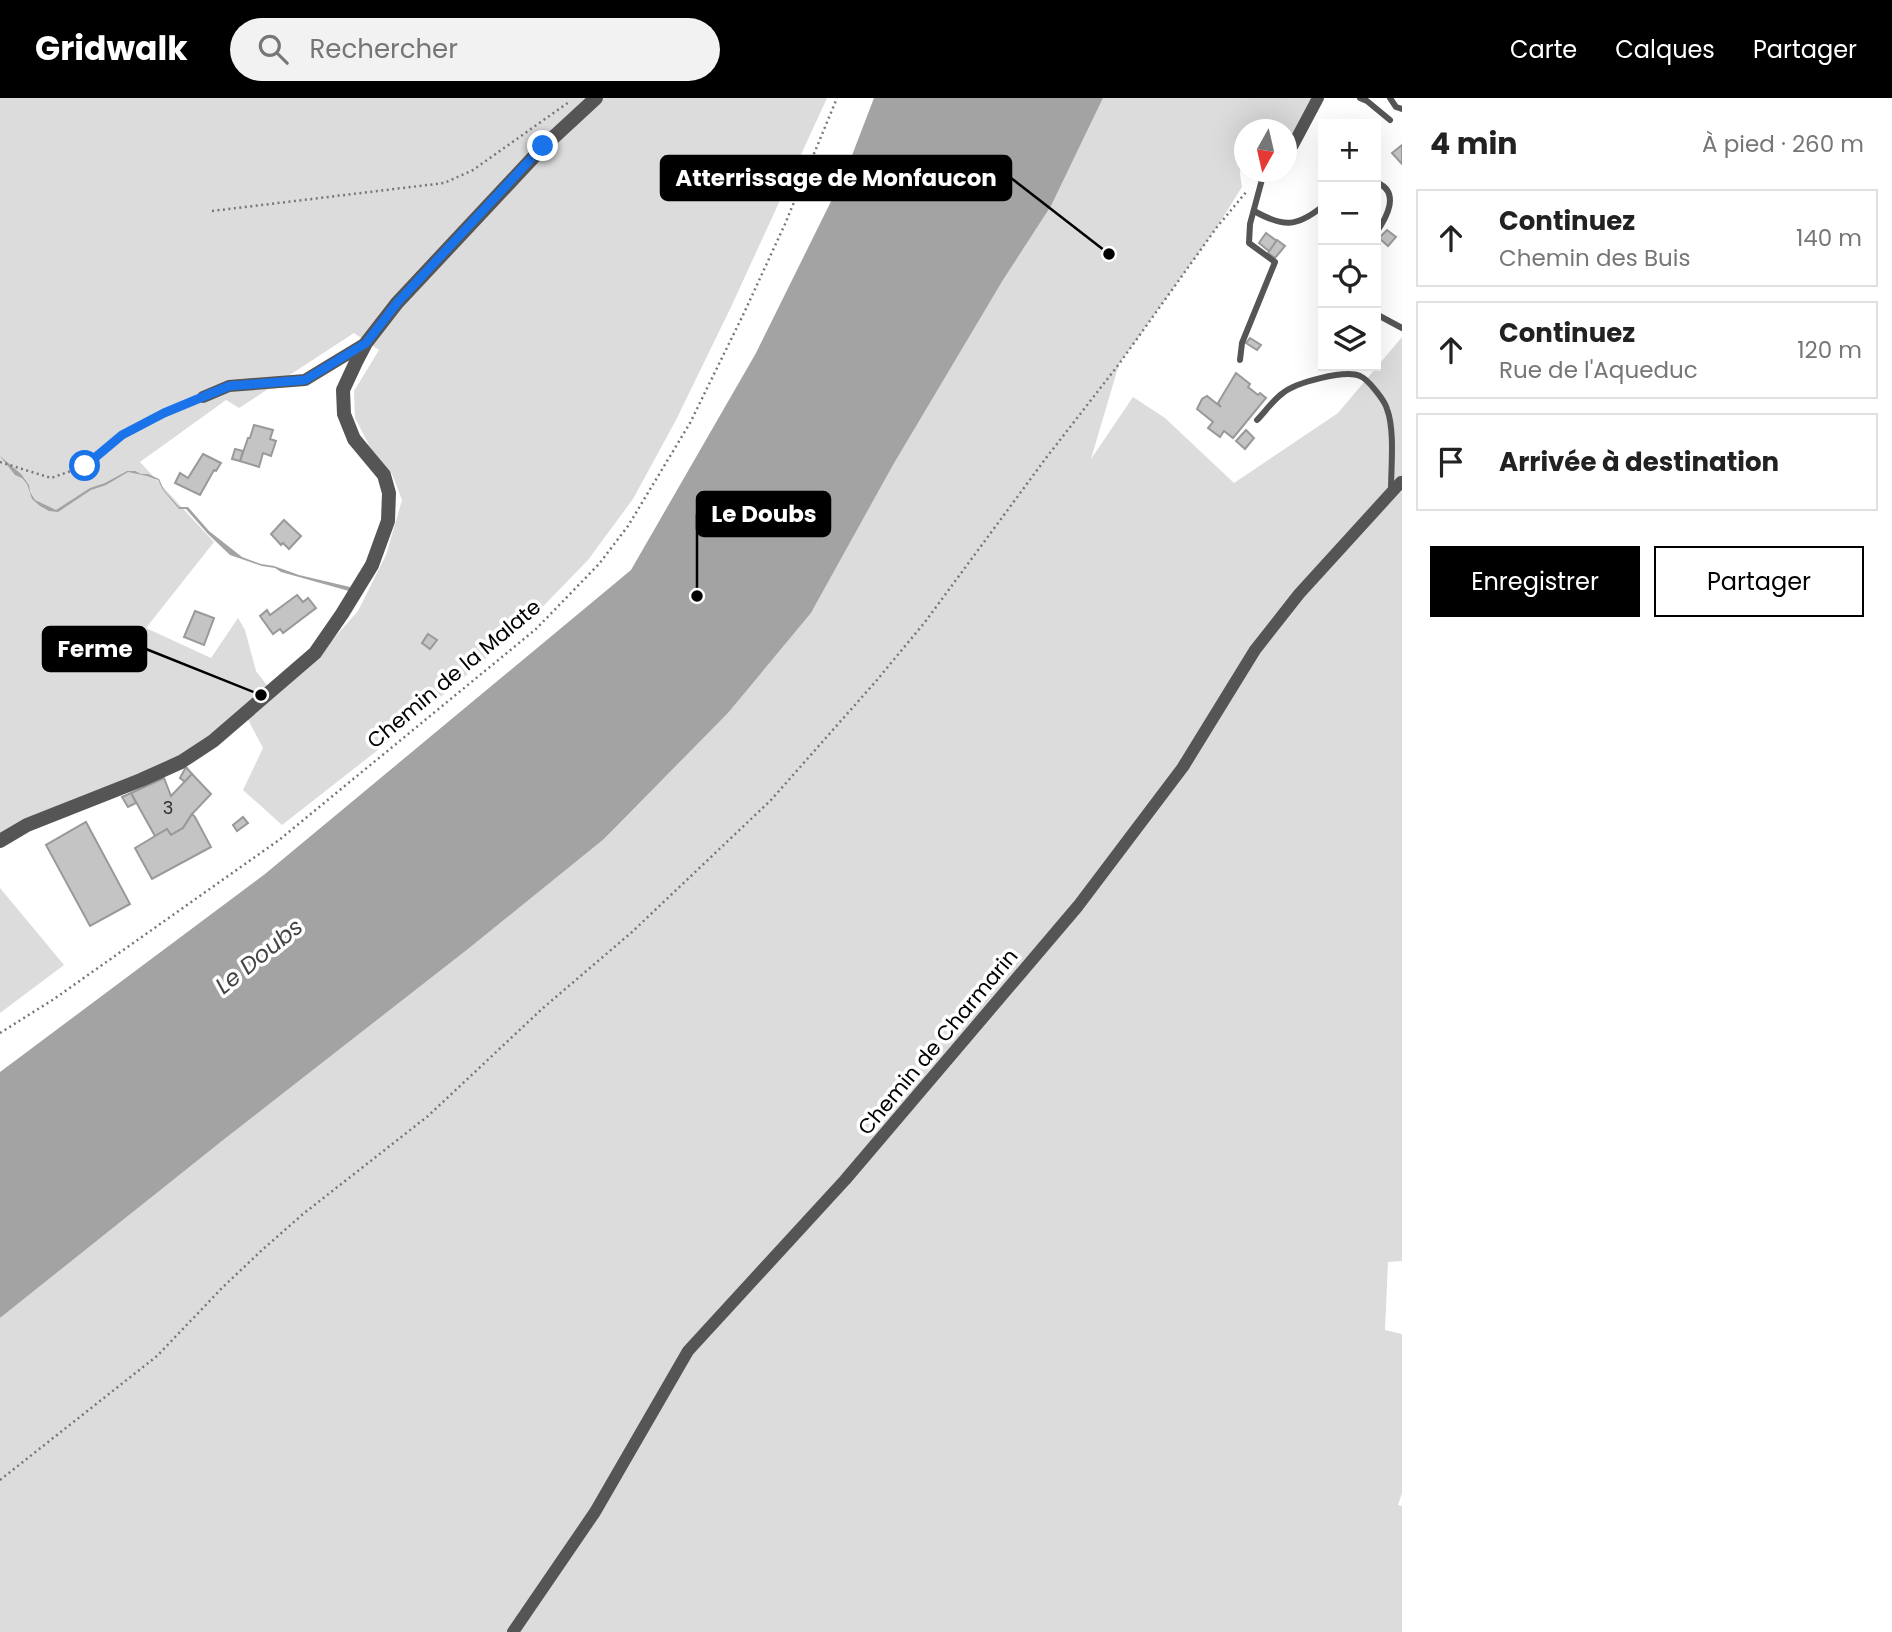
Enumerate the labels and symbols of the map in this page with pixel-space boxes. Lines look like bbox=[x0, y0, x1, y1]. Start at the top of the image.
north arrow bbox=[1234, 119, 1297, 182]
route end bbox=[527, 130, 558, 161]
callout: Atterrissage de Monfaucon bbox=[661, 156, 1011, 200]
text: Atterrissage de Monfaucon bbox=[675, 162, 997, 194]
route start bbox=[69, 450, 100, 481]
callout: Le Doubs bbox=[697, 492, 830, 536]
text: Le Doubs bbox=[711, 498, 817, 530]
street label: Chemin de la Malate bbox=[361, 592, 547, 755]
callout: Ferme bbox=[43, 627, 146, 671]
text: Ferme bbox=[57, 633, 133, 665]
house number: 3 bbox=[163, 795, 173, 820]
water label: Le Doubs bbox=[208, 911, 310, 1001]
street label: Chemin de Charmarin bbox=[851, 942, 1024, 1141]

